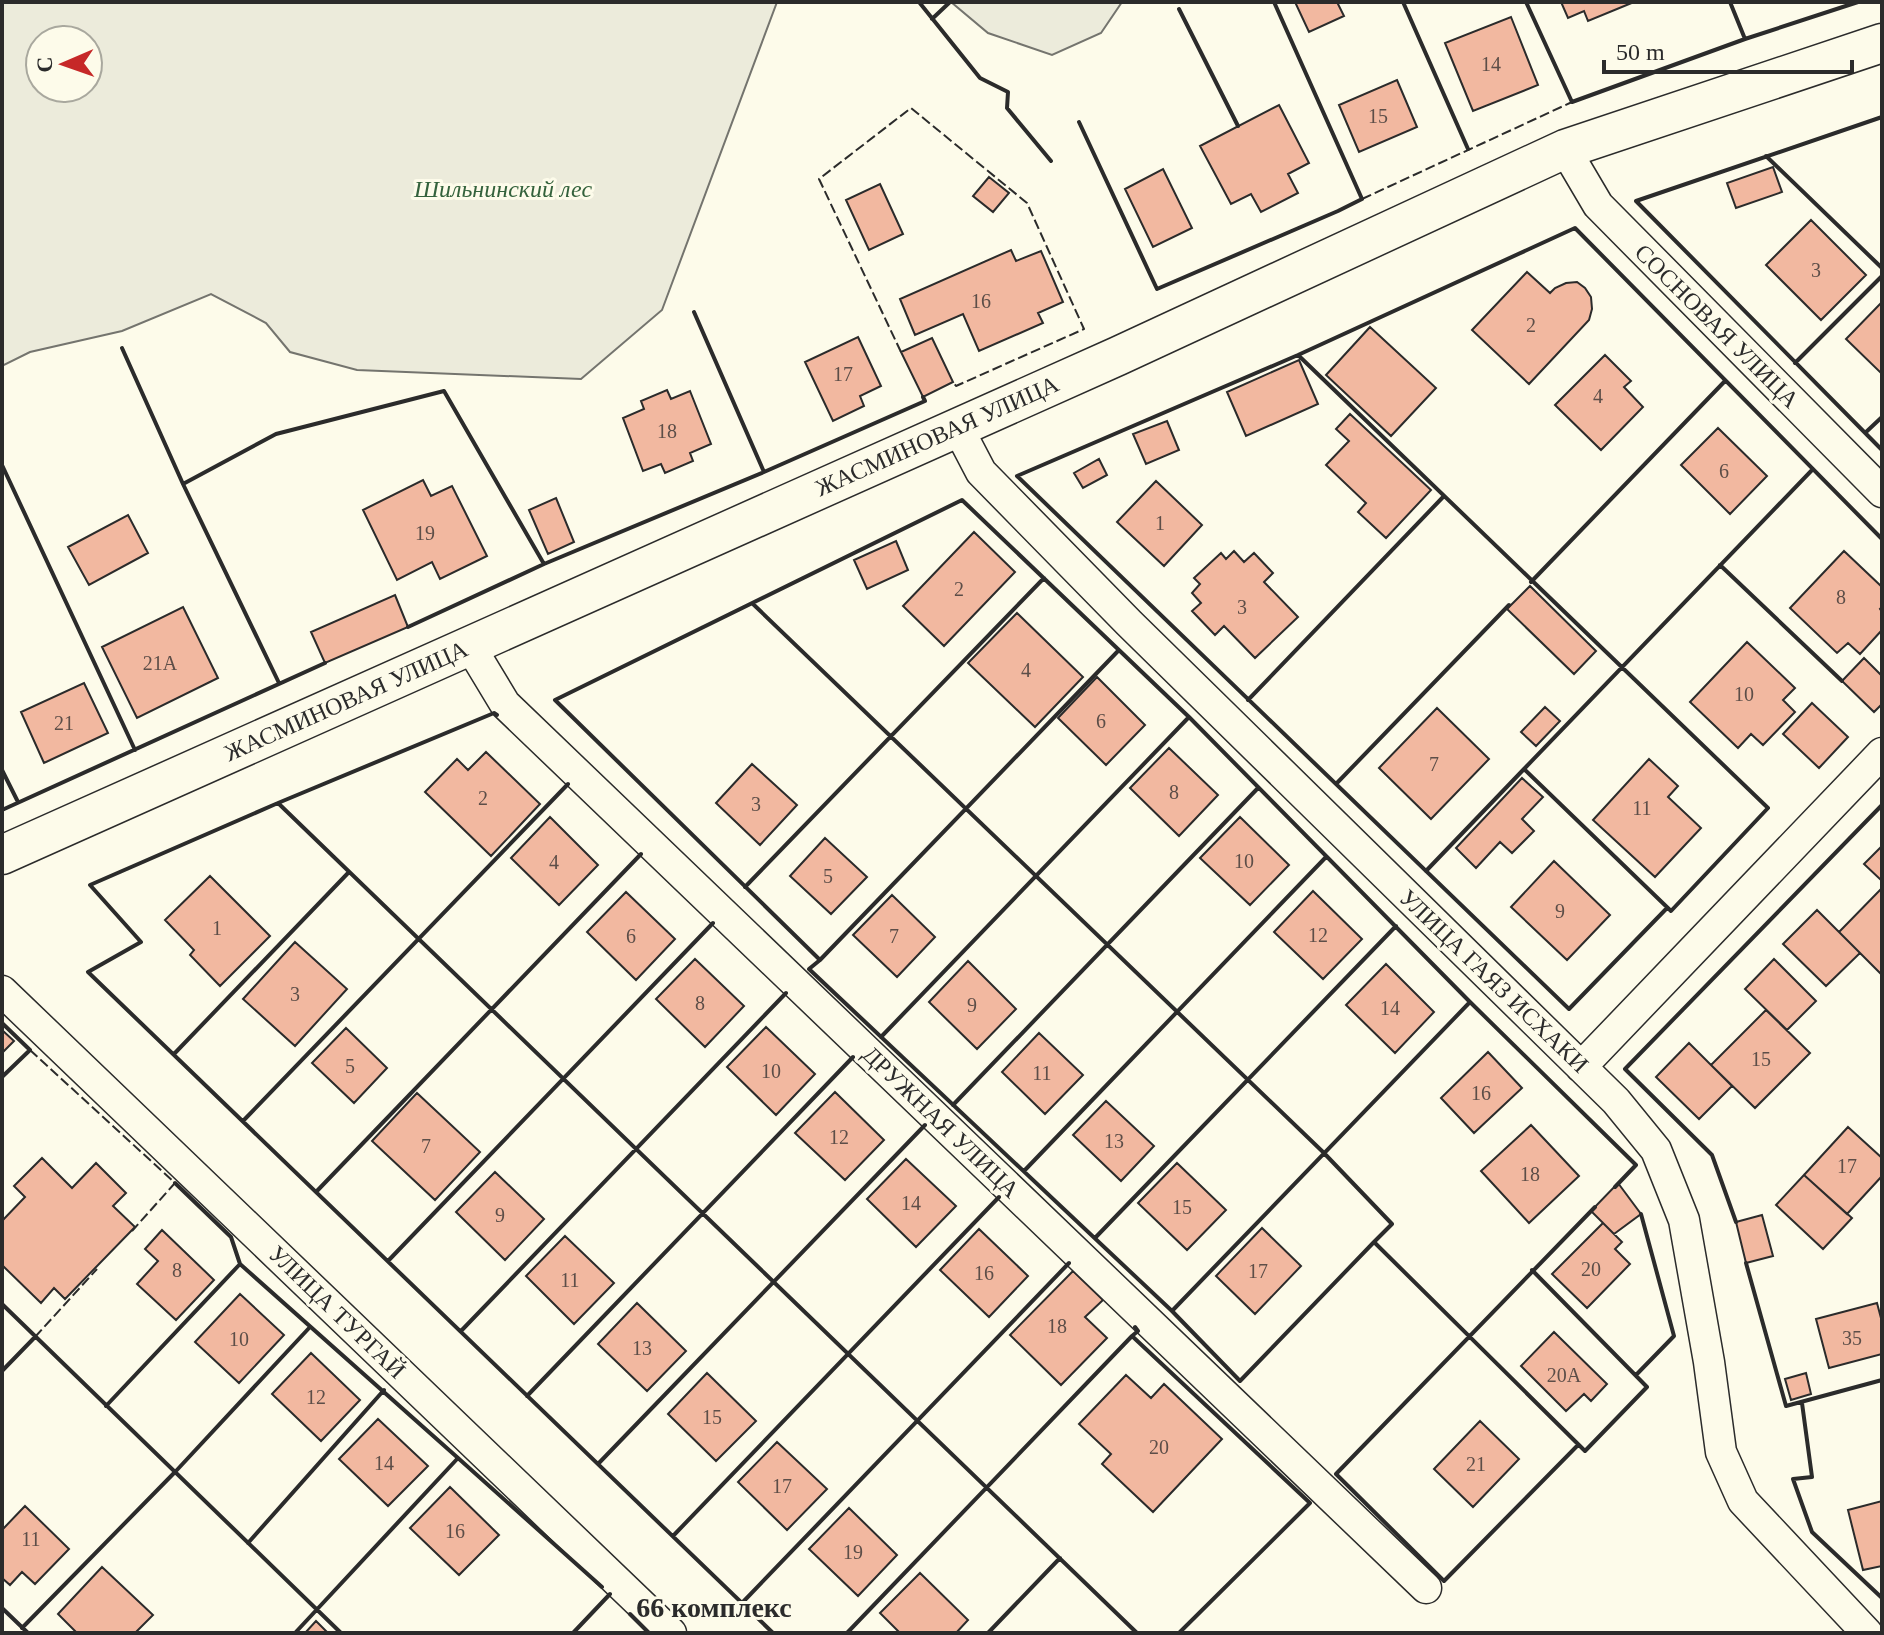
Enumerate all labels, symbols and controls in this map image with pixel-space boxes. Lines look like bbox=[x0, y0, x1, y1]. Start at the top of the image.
north arrow bbox=[24, 24, 104, 104]
scale bar bbox=[1604, 24, 1852, 74]
text: 50 m bbox=[1616, 39, 1665, 65]
house number: 14 bbox=[1481, 53, 1501, 75]
text: С bbox=[32, 56, 57, 73]
house number: 15 bbox=[1368, 105, 1388, 127]
park label: Шильнинский лес bbox=[413, 176, 592, 202]
street label: СОСНОВАЯ УЛИЦА bbox=[1630, 239, 1805, 414]
house number: 3 bbox=[1811, 259, 1821, 281]
house number: 16 bbox=[971, 290, 991, 312]
house number: 2 bbox=[1526, 314, 1536, 336]
house number: 17 bbox=[833, 363, 853, 385]
street label: ЖАСМИНОВАЯ УЛИЦА bbox=[811, 370, 1063, 501]
house number: 4 bbox=[1593, 385, 1603, 407]
house number: 18 bbox=[657, 420, 677, 442]
house number: 6 bbox=[1719, 460, 1729, 482]
house number: 1 bbox=[1155, 512, 1165, 534]
house number: 19 bbox=[415, 522, 435, 544]
house number: 2 bbox=[954, 578, 964, 600]
house number: 8 bbox=[1836, 586, 1846, 608]
house number: 3 bbox=[1237, 596, 1247, 618]
street label: ЖАСМИНОВАЯ УЛИЦА bbox=[220, 635, 472, 766]
house number: 21А bbox=[143, 652, 178, 674]
house number: 4 bbox=[1021, 659, 1031, 681]
house number: 10 bbox=[1734, 683, 1754, 705]
house number: 6 bbox=[1096, 710, 1106, 732]
house number: 21 bbox=[54, 712, 74, 734]
house number: 7 bbox=[1429, 753, 1439, 775]
house number: 8 bbox=[1169, 781, 1179, 803]
house number: 2 bbox=[478, 787, 488, 809]
house number: 3 bbox=[751, 793, 761, 815]
house number: 11 bbox=[1632, 797, 1652, 819]
house number: 10 bbox=[1234, 850, 1254, 872]
house number: 4 bbox=[549, 851, 559, 873]
house number: 5 bbox=[823, 865, 833, 887]
street label: УЛИЦА ГАЯЗ ИСХАКИ bbox=[1394, 884, 1594, 1078]
house number: 9 bbox=[1555, 900, 1565, 922]
house number: 1 bbox=[212, 917, 222, 939]
house number: 12 bbox=[1308, 924, 1328, 946]
house number: 6 bbox=[626, 925, 636, 947]
house number: 7 bbox=[889, 925, 899, 947]
house number: 3 bbox=[290, 983, 300, 1005]
house number: 8 bbox=[695, 992, 705, 1014]
house number: 9 bbox=[967, 994, 977, 1016]
house number: 14 bbox=[1380, 997, 1400, 1019]
street label: ДРУЖНАЯ УЛИЦА bbox=[858, 1041, 1025, 1204]
house number: 15 bbox=[1751, 1048, 1771, 1070]
house number: 5 bbox=[345, 1055, 355, 1077]
house number: 10 bbox=[761, 1060, 781, 1082]
house number: 11 bbox=[1032, 1062, 1052, 1084]
house number: 16 bbox=[1471, 1082, 1491, 1104]
house number: 12 bbox=[829, 1126, 849, 1148]
house number: 13 bbox=[1104, 1130, 1124, 1152]
house number: 7 bbox=[421, 1135, 431, 1157]
house number: 17 bbox=[1837, 1155, 1857, 1177]
house number: 18 bbox=[1520, 1163, 1540, 1185]
house number: 14 bbox=[901, 1192, 921, 1214]
house number: 15 bbox=[1172, 1196, 1192, 1218]
house number: 9 bbox=[495, 1204, 505, 1226]
street label: УЛИЦА ТУРГАЙ bbox=[263, 1240, 411, 1384]
house number: 20 bbox=[1581, 1258, 1601, 1280]
house number: 8 bbox=[172, 1259, 182, 1281]
house number: 17 bbox=[1248, 1260, 1268, 1282]
house number: 16 bbox=[974, 1262, 994, 1284]
house number: 11 bbox=[560, 1269, 580, 1291]
house number: 18 bbox=[1047, 1315, 1067, 1337]
house number: 35 bbox=[1842, 1327, 1862, 1349]
house number: 10 bbox=[229, 1328, 249, 1350]
house number: 13 bbox=[632, 1337, 652, 1359]
house number: 20А bbox=[1547, 1364, 1582, 1386]
house number: 12 bbox=[306, 1386, 326, 1408]
house number: 15 bbox=[702, 1406, 722, 1428]
house number: 20 bbox=[1149, 1436, 1169, 1458]
house number: 14 bbox=[374, 1452, 394, 1474]
house number: 21 bbox=[1466, 1453, 1486, 1475]
house number: 17 bbox=[772, 1475, 792, 1497]
house number: 16 bbox=[445, 1520, 465, 1542]
house number: 11 bbox=[21, 1528, 41, 1550]
house number: 19 bbox=[843, 1541, 863, 1563]
district label: 66 комплекс bbox=[636, 1592, 792, 1623]

